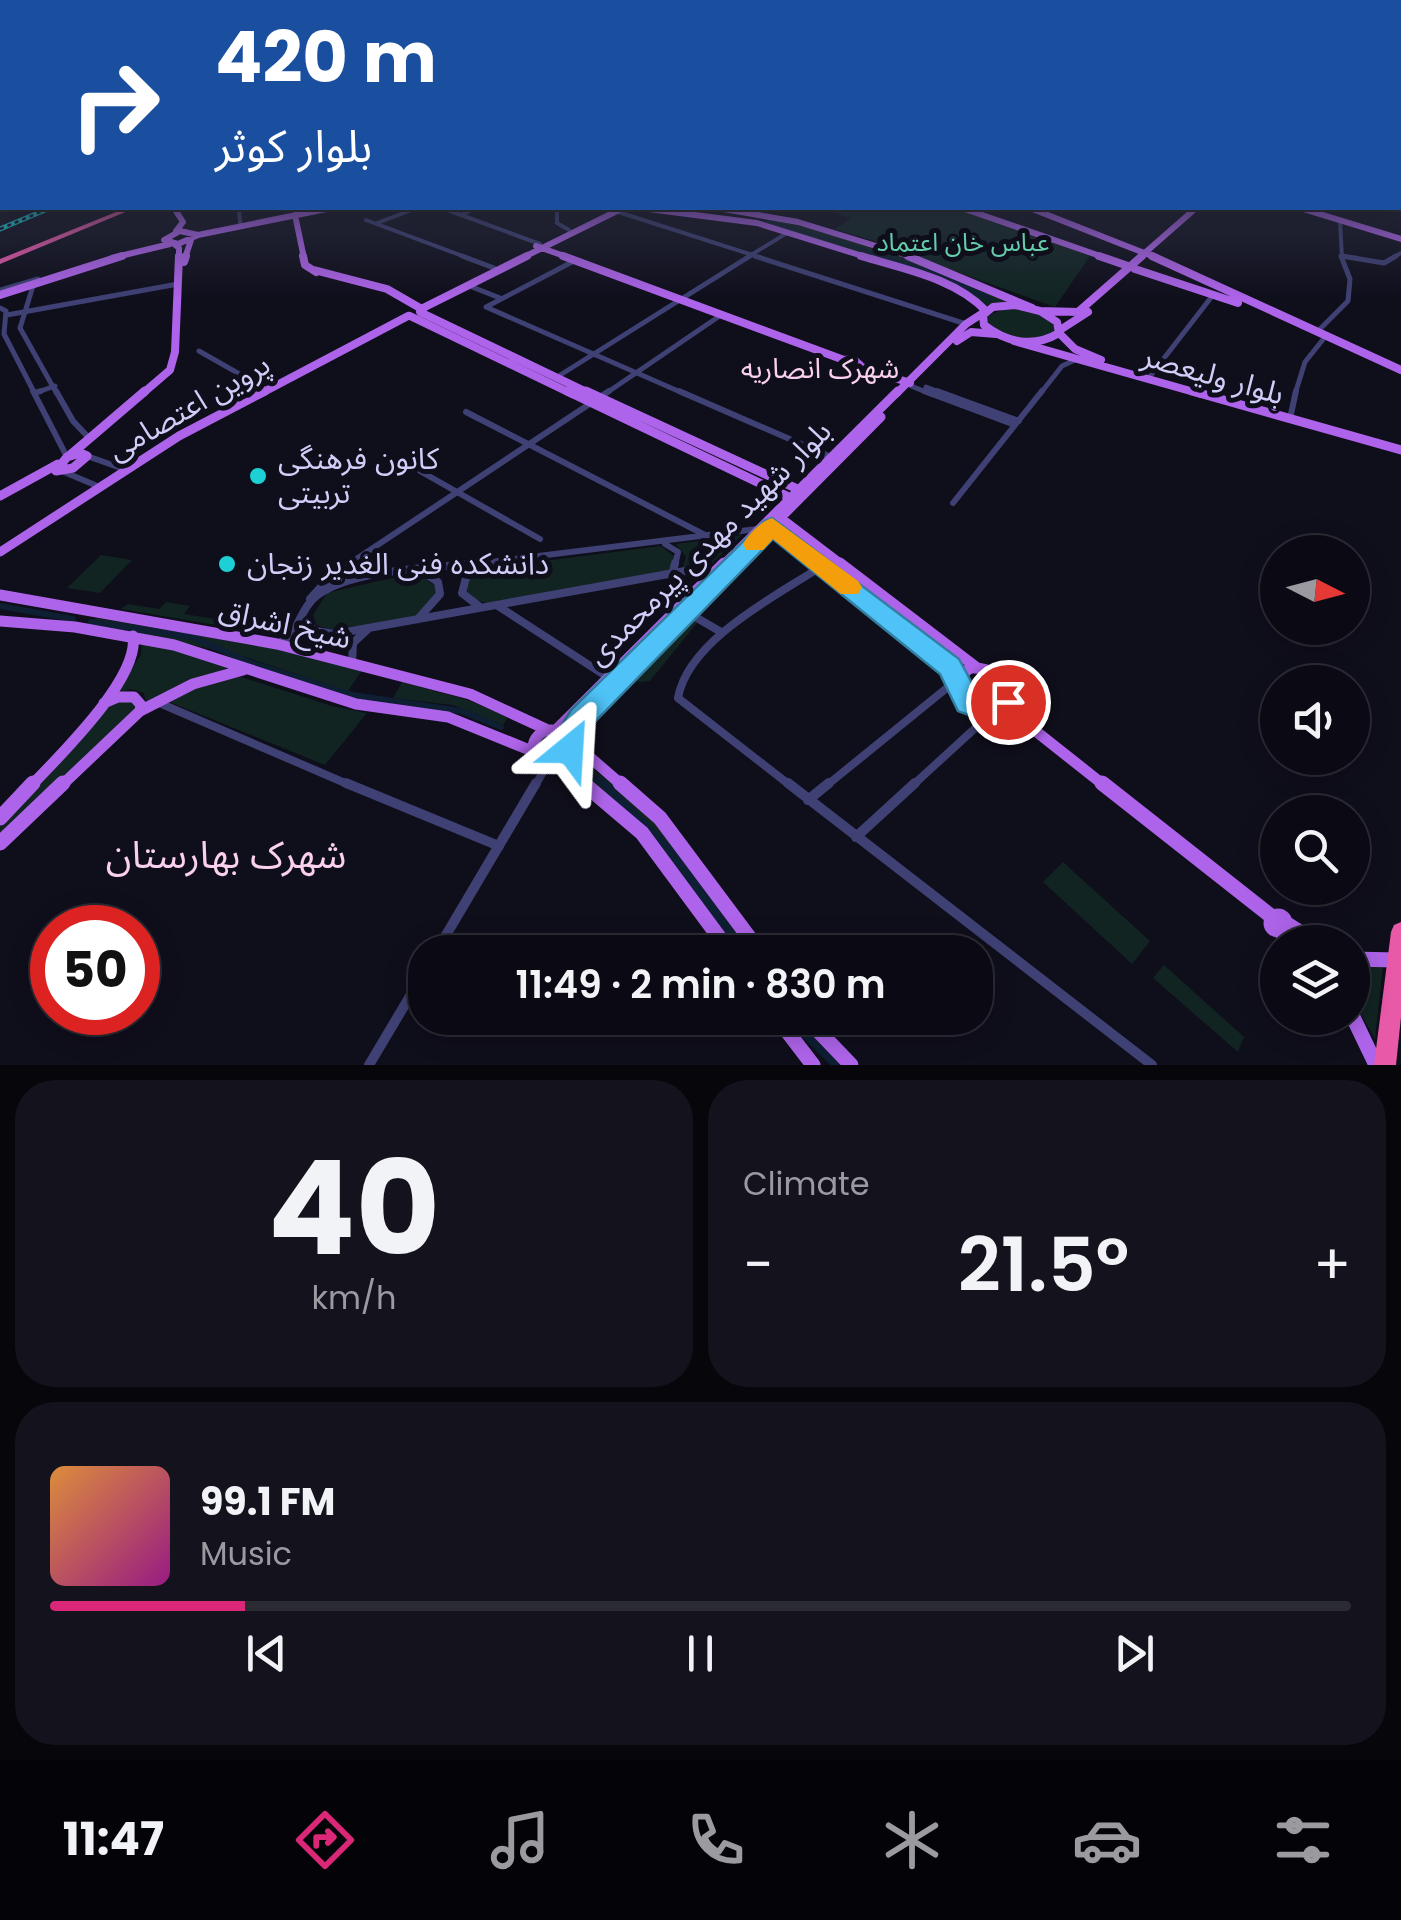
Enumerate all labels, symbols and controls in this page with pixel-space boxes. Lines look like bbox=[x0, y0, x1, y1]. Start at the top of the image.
text: 420 m bbox=[215, 8, 437, 107]
icon: right bbox=[50, 40, 180, 170]
text: بلوار کوثر bbox=[215, 115, 372, 178]
park label: عباس خان اعتماد bbox=[877, 225, 1049, 260]
street label: بلوار ولیعصر bbox=[1136, 333, 1289, 415]
street label: پروین اعتصامی bbox=[99, 343, 278, 471]
district label: شهرک انصاریه bbox=[741, 349, 899, 388]
street label: بلوار شهید مهدی پیرمحمدی bbox=[576, 410, 841, 675]
place label: کانون فرهنگی تربیتی bbox=[278, 437, 439, 514]
marker: کانون فرهنگی تربیتی bbox=[247, 465, 269, 487]
north arrow bbox=[1260, 535, 1370, 645]
map controls bbox=[1260, 535, 1370, 1035]
place label: دانشکده فنی الغدیر زنجان bbox=[247, 542, 549, 585]
marker: دانشکده فنی الغدیر زنجان bbox=[216, 553, 238, 575]
street label: شیخ اشراق bbox=[215, 587, 355, 661]
pin bbox=[966, 660, 1051, 745]
button: sound bbox=[1260, 665, 1370, 775]
icon: arrive bbox=[981, 675, 1036, 730]
position arrow bbox=[518, 697, 622, 801]
button: search bbox=[1260, 795, 1370, 905]
district label: شهرک بهارستان bbox=[106, 828, 346, 881]
speed limit sign: 50 bbox=[30, 905, 160, 1035]
button: layers bbox=[1260, 925, 1370, 1035]
text: 11:49 · 2 min · 830 m bbox=[515, 958, 886, 1011]
text: 40 bbox=[268, 1117, 440, 1300]
text: Climate bbox=[743, 1161, 870, 1206]
text: 21.5° bbox=[958, 1212, 1129, 1317]
text: − bbox=[743, 1226, 773, 1303]
text: + bbox=[1313, 1226, 1351, 1303]
text: km/h bbox=[311, 1275, 397, 1320]
text: 99.1 FM bbox=[200, 1475, 335, 1528]
text: Music bbox=[200, 1531, 292, 1576]
icon: previous bbox=[239, 1626, 294, 1681]
icon: pause bbox=[673, 1626, 728, 1681]
icon: next bbox=[1107, 1626, 1162, 1681]
icon: directions bbox=[290, 1805, 360, 1875]
icon: music bbox=[485, 1805, 555, 1875]
icon: phone bbox=[681, 1805, 751, 1875]
icon: climate bbox=[877, 1805, 947, 1875]
icon: car bbox=[1072, 1805, 1142, 1875]
icon: filters bbox=[1268, 1805, 1338, 1875]
text: 11:47 bbox=[63, 1808, 164, 1871]

